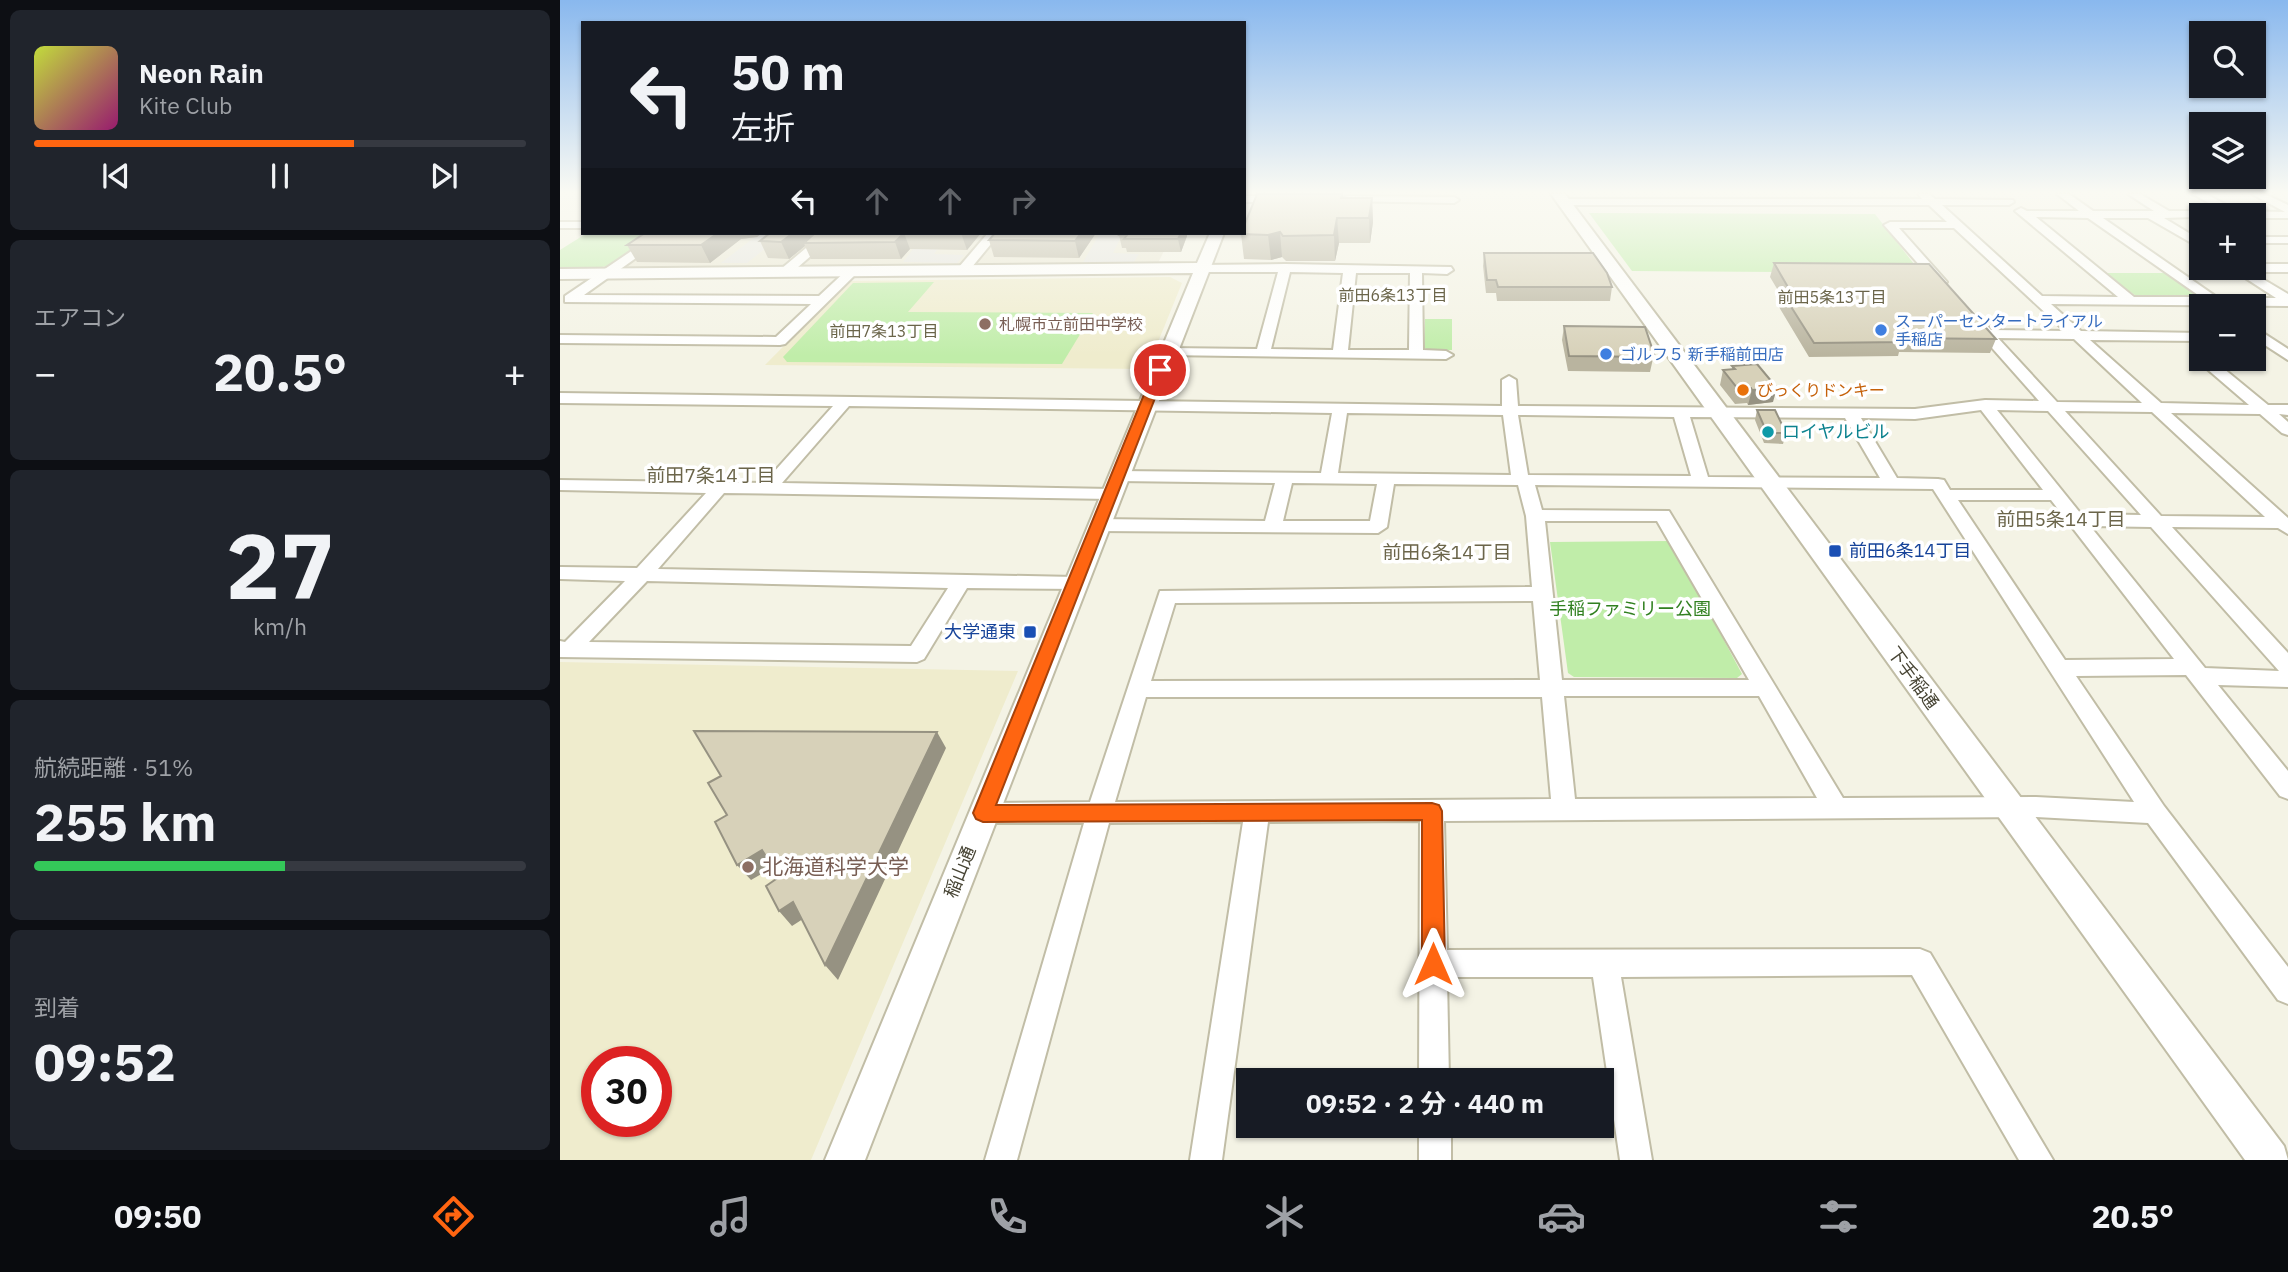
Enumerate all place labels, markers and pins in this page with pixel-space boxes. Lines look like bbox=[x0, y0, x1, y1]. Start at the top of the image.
place label: スーパーセンタートライアル 手稲店 bbox=[1895, 311, 2103, 349]
place label: 札幌市立前田中学校 bbox=[999, 314, 1143, 334]
marker: 札幌市立前田中学校 bbox=[977, 316, 993, 332]
marker: スーパーセンタートライアル 手稲店 bbox=[1873, 322, 1889, 338]
pin bbox=[1130, 340, 1190, 400]
place label: ゴルフ５ 新手稲前田店 bbox=[1620, 344, 1784, 364]
marker: ゴルフ５ 新手稲前田店 bbox=[1598, 346, 1614, 362]
place label: びっくりドンキー bbox=[1757, 380, 1885, 400]
marker: びっくりドンキー bbox=[1735, 382, 1751, 398]
place label: ロイヤルビル bbox=[1782, 420, 1889, 443]
marker: ロイヤルビル bbox=[1760, 424, 1776, 440]
place label: 前田6条14丁目 bbox=[1849, 539, 1971, 562]
marker: 前田6条14丁目 bbox=[1827, 543, 1843, 559]
place label: 大学通東 bbox=[944, 620, 1016, 643]
marker: 大学通東 bbox=[1022, 624, 1038, 640]
place label: 北海道科学大学 bbox=[762, 852, 909, 880]
marker: 北海道科学大学 bbox=[740, 859, 756, 875]

